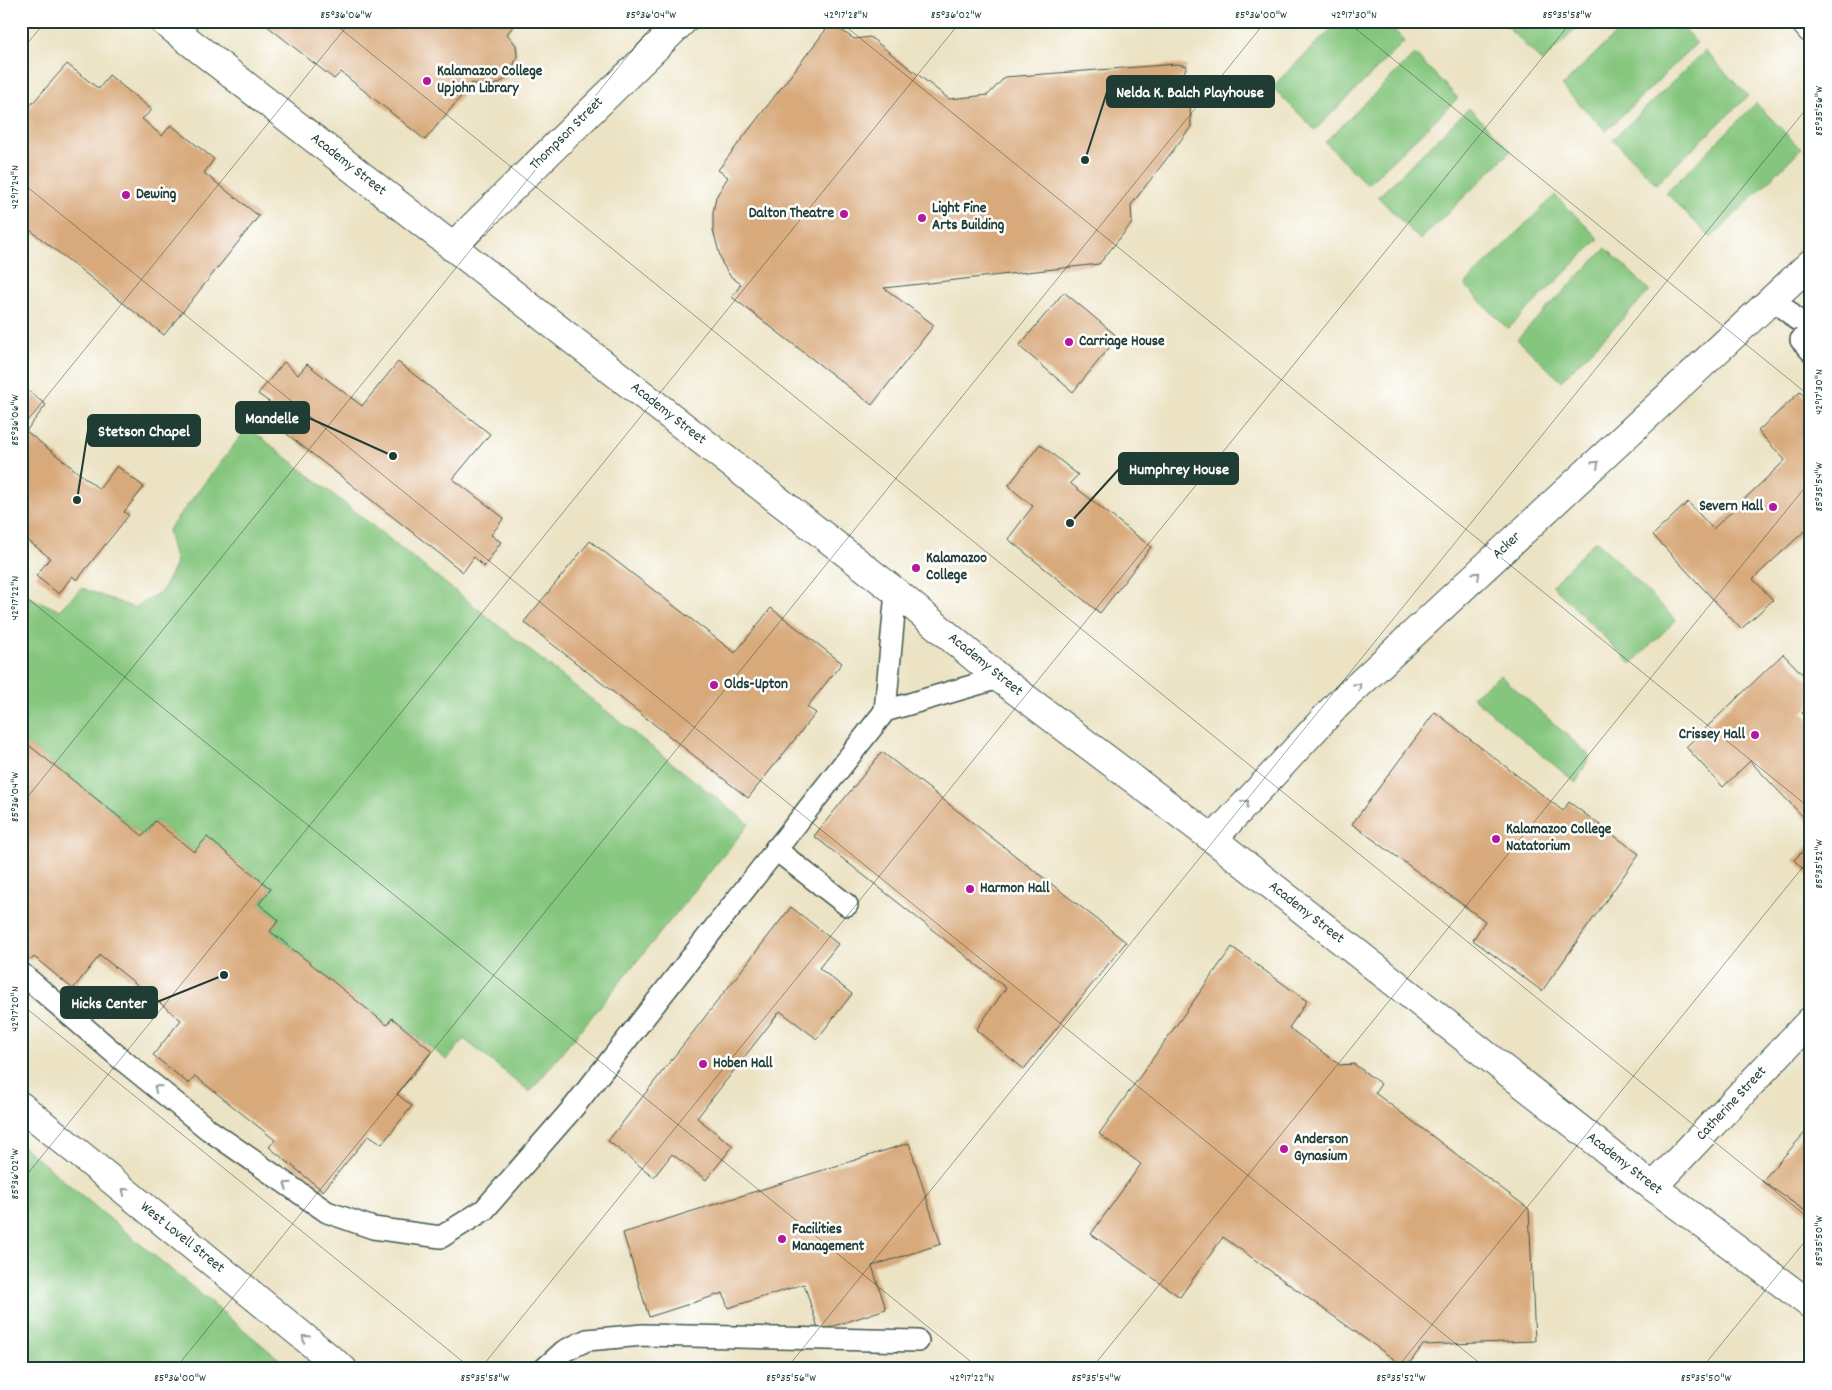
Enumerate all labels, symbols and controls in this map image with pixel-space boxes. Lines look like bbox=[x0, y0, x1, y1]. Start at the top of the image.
text: 85°36'06"W bbox=[320, 7, 372, 24]
text: 85°36'04"W bbox=[626, 7, 676, 24]
text: 42°17'28"N bbox=[824, 7, 868, 24]
text: 85°36'02"W bbox=[931, 7, 981, 24]
text: 85°36'00"W bbox=[1235, 7, 1287, 24]
text: 42°17'30"N bbox=[1331, 7, 1377, 24]
text: 85°35'58"W bbox=[1543, 7, 1592, 24]
place label: Kalamazoo College Upjohn Library bbox=[437, 61, 543, 100]
marker: Kalamazoo College Upjohn Library bbox=[421, 75, 433, 87]
callout: Nelda K. Balch Playhouse bbox=[1107, 76, 1274, 107]
text: Nelda K. Balch Playhouse bbox=[1116, 82, 1264, 105]
text: 85°35'56"W bbox=[1811, 86, 1828, 136]
street label: Thompson Street bbox=[525, 92, 609, 176]
street label: Academy Street bbox=[305, 128, 391, 202]
text: 42°17'24"N bbox=[7, 165, 24, 209]
place label: Dewing bbox=[136, 184, 177, 206]
marker: Dewing bbox=[120, 189, 132, 201]
place label: Light Fine Arts Building bbox=[932, 198, 1005, 237]
place label: Dalton Theatre bbox=[749, 203, 834, 225]
marker: Dalton Theatre bbox=[838, 208, 850, 220]
marker: Light Fine Arts Building bbox=[916, 212, 928, 224]
place label: Carriage House bbox=[1079, 331, 1165, 353]
marker: Carriage House bbox=[1063, 336, 1075, 348]
text: 42°17'30"N bbox=[1811, 369, 1828, 415]
street label: Academy Street bbox=[625, 377, 711, 451]
text: 85°36'06"W bbox=[7, 394, 24, 446]
callout: Mandelle bbox=[236, 402, 309, 433]
text: Mandelle bbox=[245, 408, 299, 431]
callout: Stetson Chapel bbox=[88, 415, 200, 446]
text: Stetson Chapel bbox=[98, 421, 190, 444]
callout: Humphrey House bbox=[1119, 453, 1238, 484]
text: Humphrey House bbox=[1129, 459, 1229, 482]
one-way arrow bbox=[1590, 461, 1599, 470]
text: 85°35'54"W bbox=[1811, 462, 1828, 512]
place label: Severn Hall bbox=[1699, 496, 1763, 518]
marker: Severn Hall bbox=[1767, 501, 1779, 513]
street label: Acker bbox=[1488, 527, 1527, 565]
place label: Kalamazoo College bbox=[926, 548, 987, 587]
marker: Kalamazoo College bbox=[910, 562, 922, 574]
one-way arrow bbox=[1471, 572, 1480, 581]
text: 42°17'22"N bbox=[7, 576, 24, 620]
street label: Academy Street bbox=[943, 628, 1028, 703]
place label: Olds-Upton bbox=[724, 674, 788, 696]
marker: Olds-Upton bbox=[708, 679, 720, 691]
one-way arrow bbox=[1353, 682, 1362, 691]
place label: Crissey Hall bbox=[1679, 724, 1745, 746]
marker: Crissey Hall bbox=[1749, 729, 1761, 741]
text: 85°36'04"W bbox=[7, 772, 24, 822]
one-way arrow bbox=[1240, 800, 1249, 809]
place label: Kalamazoo College Natatorium bbox=[1506, 819, 1612, 858]
marker: Kalamazoo College Natatorium bbox=[1490, 833, 1502, 845]
text: 85°35'52"W bbox=[1811, 839, 1828, 889]
street label: Academy Street bbox=[1263, 876, 1349, 950]
place label: Harmon Hall bbox=[980, 878, 1050, 900]
marker: Harmon Hall bbox=[964, 883, 976, 895]
text: 42°17'20"N bbox=[7, 986, 24, 1032]
callout: Hicks Center bbox=[61, 987, 157, 1018]
text: Hicks Center bbox=[71, 993, 148, 1016]
place label: Hoben Hall bbox=[713, 1053, 773, 1075]
marker: Hoben Hall bbox=[697, 1058, 709, 1070]
street label: Catherine Street bbox=[1691, 1061, 1773, 1146]
one-way arrow bbox=[154, 1085, 163, 1093]
street label: Academy Street bbox=[1581, 1127, 1667, 1201]
place label: Anderson Gynasium bbox=[1294, 1129, 1348, 1168]
marker: Anderson Gynasium bbox=[1278, 1143, 1290, 1155]
text: 85°36'02"W bbox=[7, 1149, 24, 1199]
one-way arrow bbox=[283, 1182, 293, 1191]
one-way arrow bbox=[122, 1188, 131, 1196]
street label: West Lovell Street bbox=[135, 1197, 229, 1279]
text: 85°35'50"W bbox=[1811, 1216, 1828, 1266]
place label: Facilities Management bbox=[792, 1219, 865, 1258]
marker: Facilities Management bbox=[776, 1233, 788, 1245]
one-way arrow bbox=[302, 1335, 311, 1343]
text: 85°36'00"W bbox=[154, 1370, 206, 1387]
text: 85°35'58"W bbox=[461, 1370, 510, 1387]
text: 85°35'56"W bbox=[766, 1370, 816, 1387]
text: 42°17'22"N bbox=[950, 1370, 994, 1387]
text: 85°35'54"W bbox=[1071, 1370, 1121, 1387]
text: 85°35'52"W bbox=[1376, 1370, 1426, 1387]
text: 85°35'50"W bbox=[1681, 1370, 1731, 1387]

